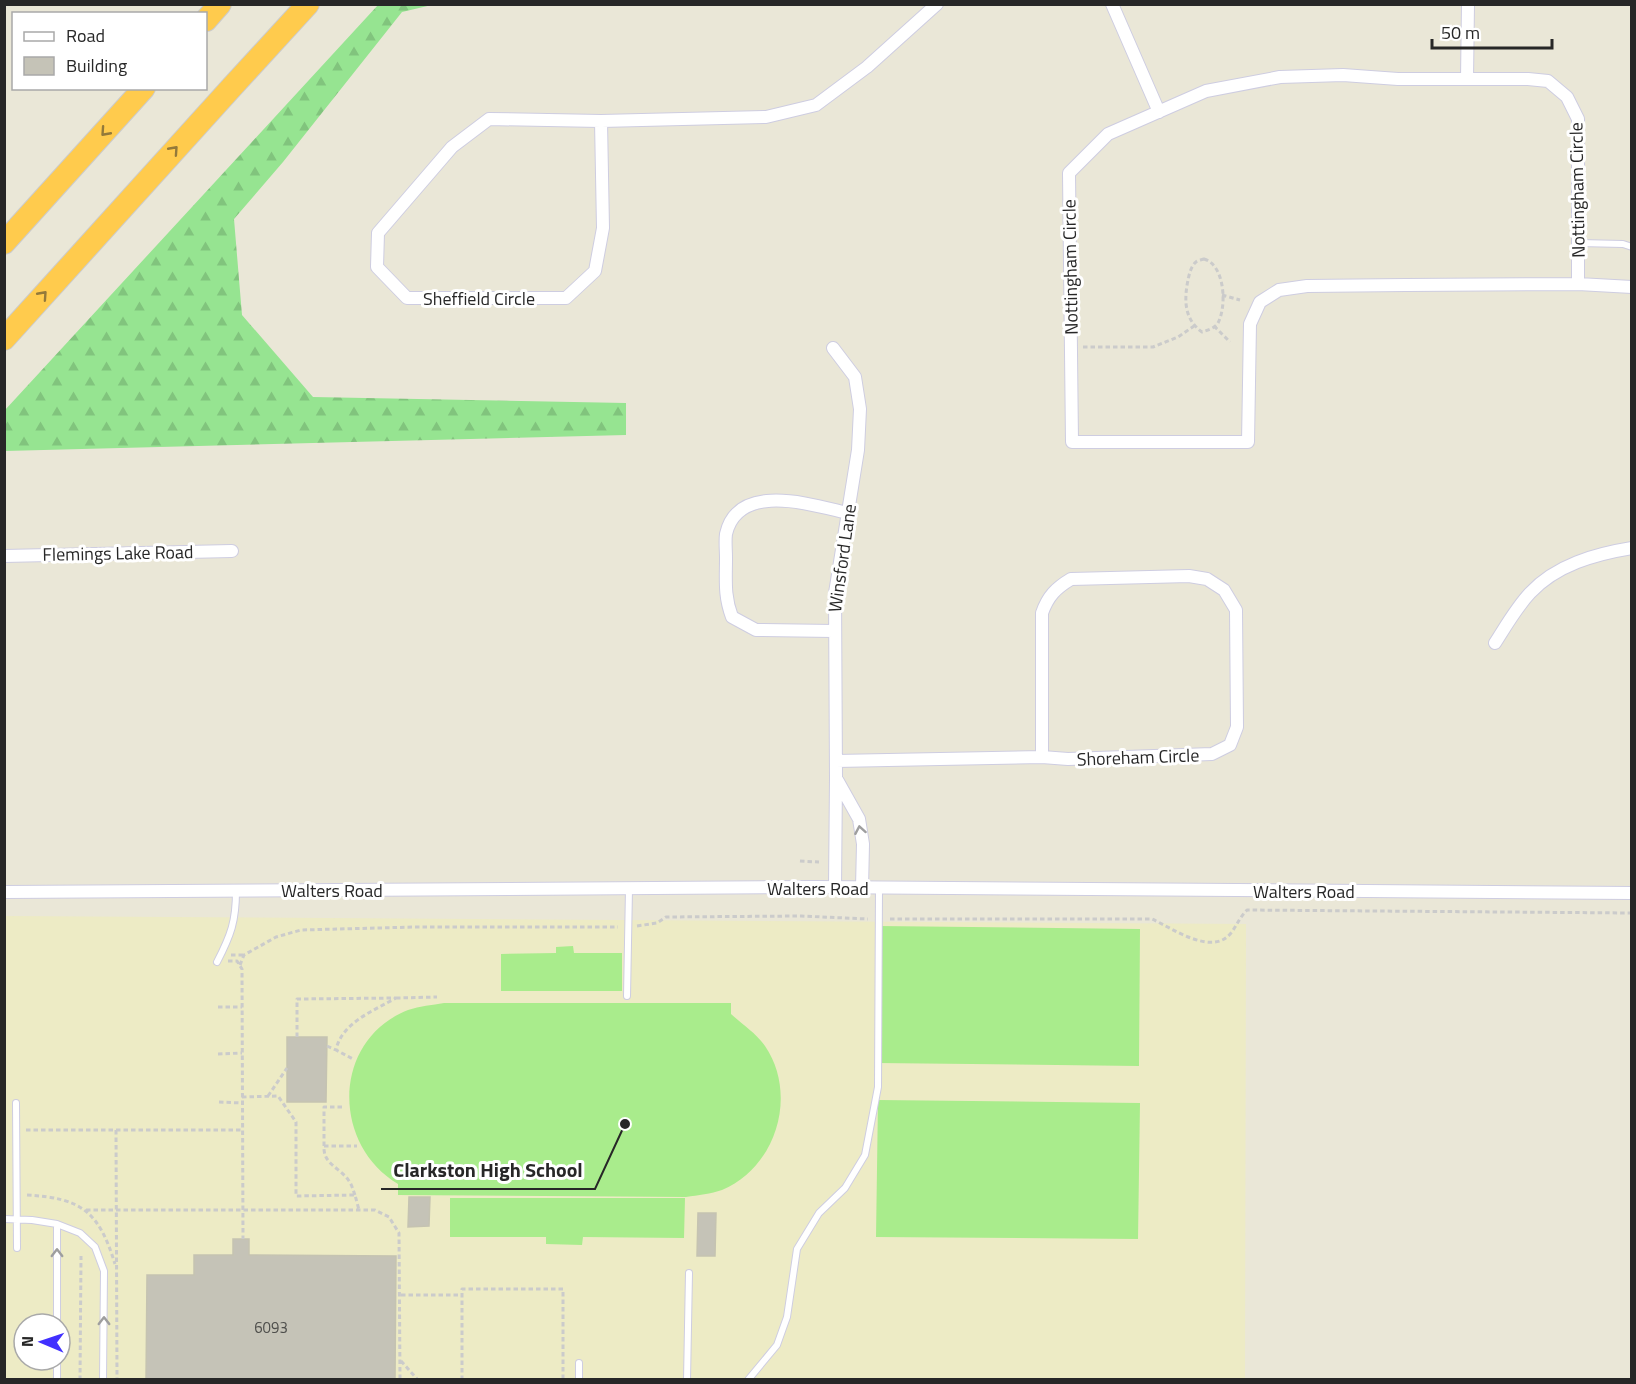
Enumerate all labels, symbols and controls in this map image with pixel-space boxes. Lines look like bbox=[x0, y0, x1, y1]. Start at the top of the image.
legend bbox=[12, 12, 207, 90]
scale bar bbox=[1432, 12, 1552, 50]
text: 50 m bbox=[1441, 19, 1480, 46]
text: Road bbox=[66, 22, 105, 49]
text: Building bbox=[66, 52, 127, 79]
street label: Nottingham Circle bbox=[1562, 122, 1592, 258]
one-way arrow bbox=[101, 125, 112, 136]
one-way arrow bbox=[167, 147, 178, 157]
street label: Nottingham Circle bbox=[1055, 199, 1085, 335]
street label: Sheffield Circle bbox=[423, 285, 535, 312]
one-way arrow bbox=[36, 291, 47, 302]
street label: Winsford Lane bbox=[821, 502, 863, 614]
street label: Flemings Lake Road bbox=[42, 538, 194, 568]
street label: Shoreham Circle bbox=[1076, 741, 1200, 773]
one-way arrow bbox=[855, 825, 867, 834]
street label: Walters Road bbox=[767, 875, 869, 902]
street label: Walters Road bbox=[281, 877, 383, 904]
street label: Walters Road bbox=[1253, 878, 1355, 905]
callout: Clarkston High School bbox=[381, 1151, 595, 1189]
text: Clarkston High School bbox=[393, 1154, 583, 1185]
one-way arrow bbox=[51, 1249, 63, 1258]
north arrow bbox=[12, 1312, 72, 1372]
house number: 6093 bbox=[254, 1316, 288, 1339]
one-way arrow bbox=[98, 1317, 110, 1326]
text: N bbox=[15, 1336, 39, 1347]

